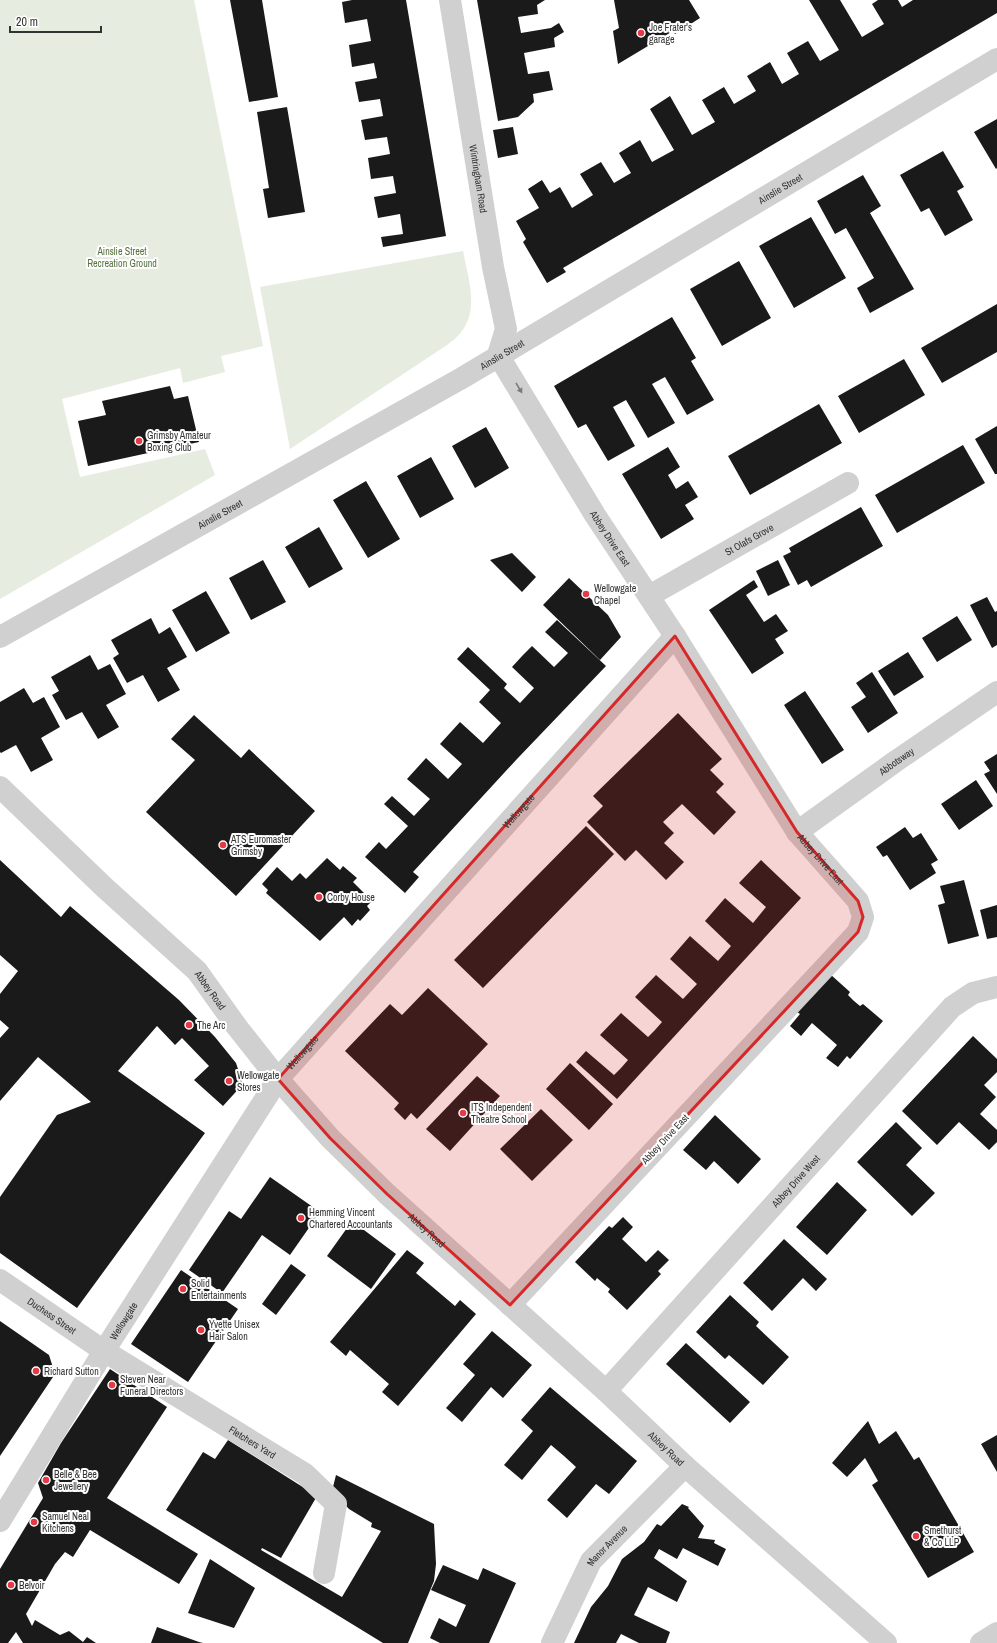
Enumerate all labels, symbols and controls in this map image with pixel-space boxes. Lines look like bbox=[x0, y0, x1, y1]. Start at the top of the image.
scale bar bbox=[10, 8, 101, 34]
text: 20 m bbox=[16, 14, 38, 30]
place label: Joe Frater's garage bbox=[649, 21, 692, 46]
marker: Joe Frater's garage bbox=[636, 28, 646, 38]
street label: Wintringham Road bbox=[467, 144, 491, 214]
street label: Ainslie Street bbox=[755, 170, 805, 207]
park label: Ainslie Street Recreation Ground bbox=[87, 245, 157, 270]
street label: Ainslie Street bbox=[476, 336, 527, 373]
one-way arrow bbox=[515, 382, 522, 394]
place label: Grimsby Amateur Boxing Club bbox=[147, 429, 211, 454]
marker: Grimsby Amateur Boxing Club bbox=[134, 436, 144, 446]
street label: Ainslie Street bbox=[194, 496, 245, 532]
street label: Abbey Drive East bbox=[587, 507, 634, 569]
street label: St Olafs Grove bbox=[722, 520, 776, 558]
place label: Wellowgate Chapel bbox=[594, 582, 637, 607]
marker: Wellowgate Chapel bbox=[581, 589, 591, 599]
street label: Abbotsway bbox=[875, 744, 917, 778]
street label: Wellowgate bbox=[499, 790, 537, 831]
street label: Abbey Drive East bbox=[794, 830, 847, 888]
place label: ATS Euromaster Grimsby bbox=[230, 833, 291, 858]
marker: ATS Euromaster Grimsby bbox=[218, 840, 228, 850]
place label: Corby House bbox=[327, 891, 375, 904]
marker: Corby House bbox=[314, 892, 324, 902]
street label: Abbey Road bbox=[192, 967, 229, 1012]
place label: The Arc bbox=[197, 1019, 225, 1032]
marker: The Arc bbox=[184, 1020, 194, 1030]
street label: Wellowgate bbox=[283, 1032, 321, 1072]
place label: Wellowgate Stores bbox=[237, 1069, 280, 1094]
marker: Wellowgate Stores bbox=[224, 1076, 234, 1086]
place label: ITS Independent Theatre School bbox=[471, 1101, 532, 1126]
marker: ITS Independent Theatre School bbox=[458, 1108, 468, 1118]
street label: Abbey Drive East bbox=[638, 1111, 692, 1167]
street label: Abbey Drive West bbox=[768, 1151, 823, 1210]
place label: Hemming Vincent Chartered Accountants bbox=[309, 1206, 392, 1231]
street label: Abbey Road bbox=[405, 1209, 448, 1250]
marker: Hemming Vincent Chartered Accountants bbox=[296, 1213, 306, 1223]
place label: Solid Entertainments bbox=[191, 1277, 247, 1302]
marker: Solid Entertainments bbox=[178, 1284, 188, 1294]
street label: Duchess Street bbox=[25, 1294, 79, 1337]
street label: Wellowgate bbox=[106, 1299, 140, 1342]
place label: Yvette Unisex Hair Salon bbox=[209, 1318, 260, 1343]
marker: Yvette Unisex Hair Salon bbox=[196, 1325, 206, 1335]
place label: Richard Sutton bbox=[44, 1365, 99, 1378]
marker: Richard Sutton bbox=[31, 1366, 41, 1376]
place label: Steven Near Funeral Directors bbox=[120, 1373, 183, 1398]
marker: Steven Near Funeral Directors bbox=[107, 1380, 117, 1390]
street label: Fletchers Yard bbox=[227, 1423, 278, 1461]
street label: Abbey Road bbox=[645, 1427, 687, 1469]
place label: Belle & Bee Jewellery bbox=[54, 1468, 97, 1493]
marker: Belle & Bee Jewellery bbox=[41, 1475, 51, 1485]
place label: Samuel Neal Kitchens bbox=[42, 1510, 89, 1535]
marker: Samuel Neal Kitchens bbox=[29, 1517, 39, 1527]
street label: Manor Avenue bbox=[583, 1522, 630, 1568]
place label: Smethurst & Co LLP bbox=[924, 1524, 962, 1549]
marker: Smethurst & Co LLP bbox=[911, 1531, 921, 1541]
place label: Belvoir bbox=[19, 1579, 45, 1592]
marker: Belvoir bbox=[6, 1580, 16, 1590]

